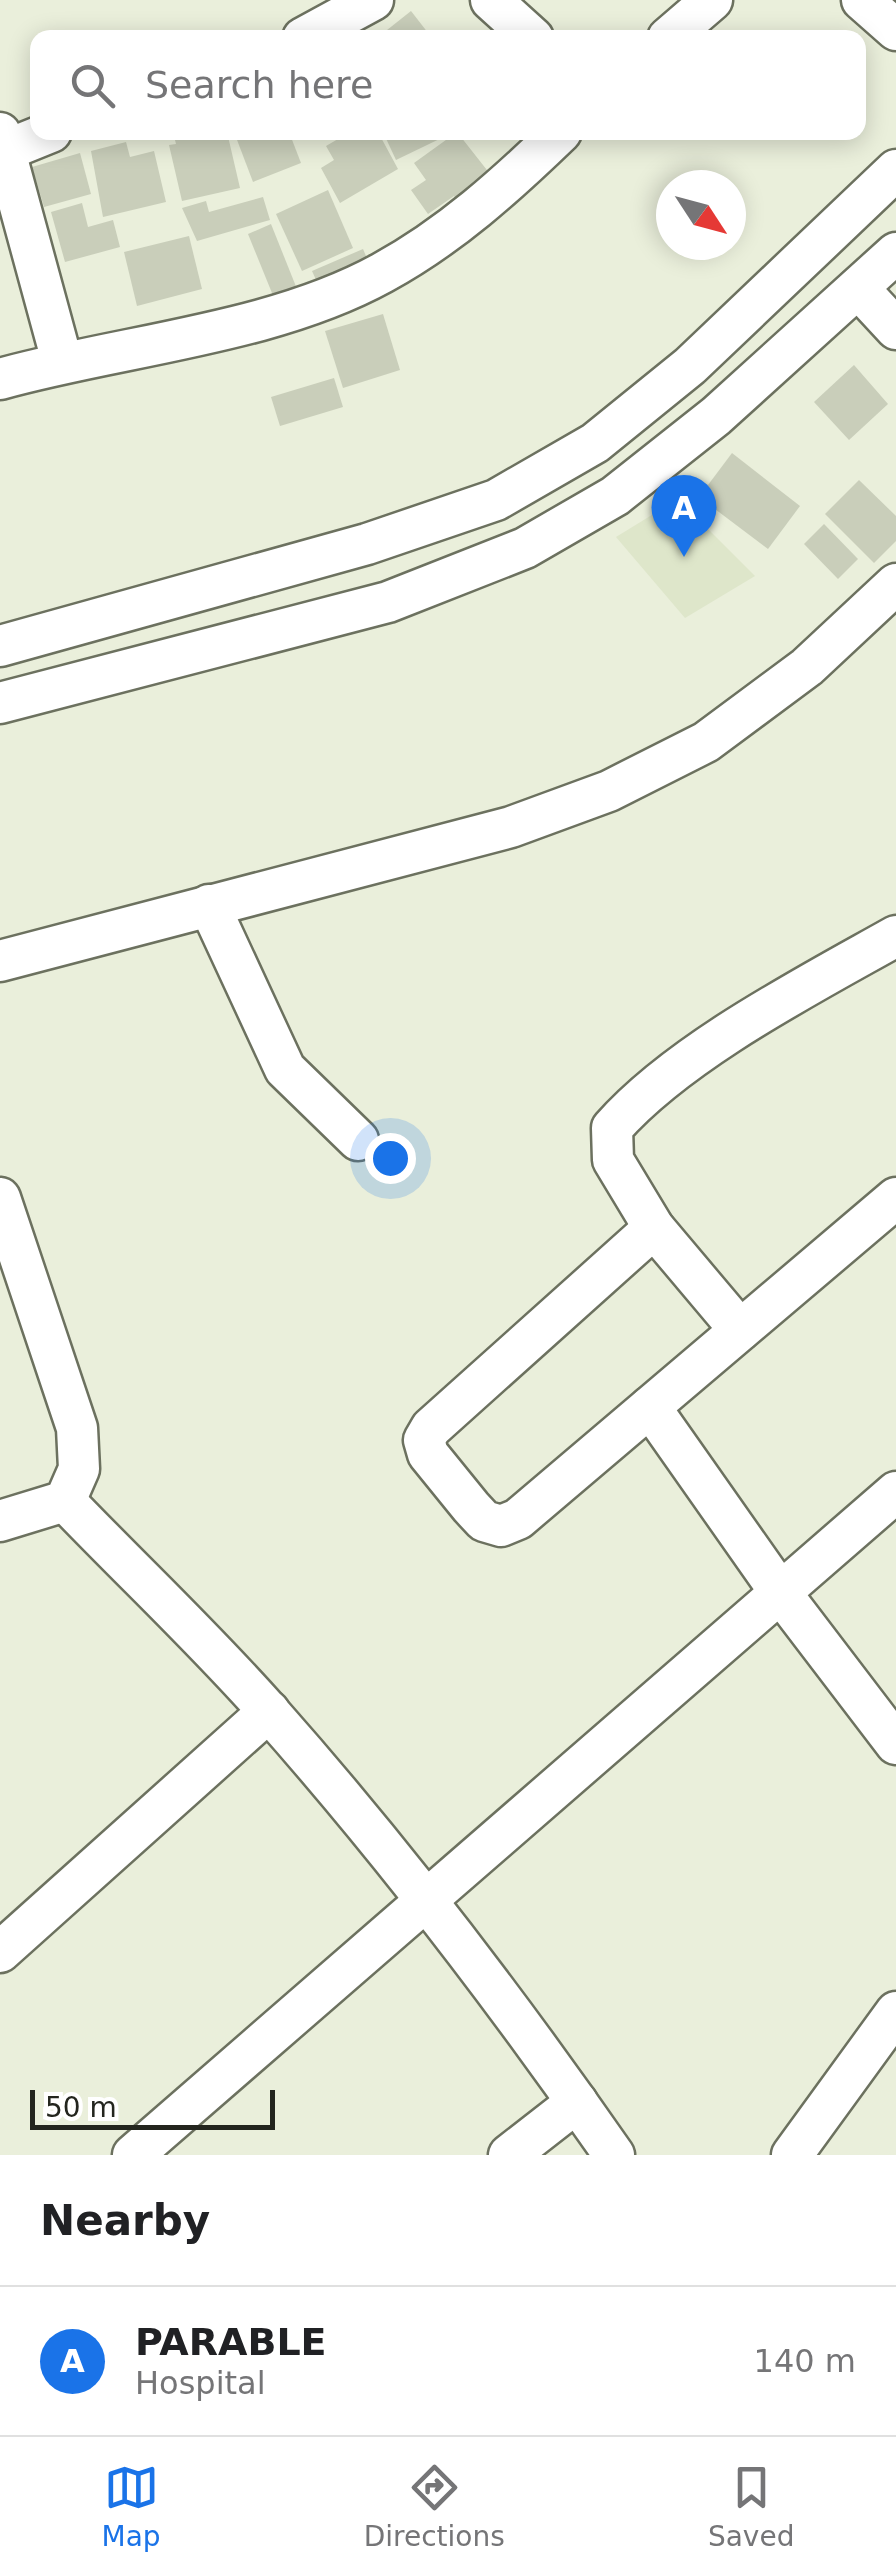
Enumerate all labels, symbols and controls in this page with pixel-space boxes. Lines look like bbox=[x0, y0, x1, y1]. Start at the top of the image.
search box bbox=[30, 30, 866, 140]
icon: search bbox=[65, 58, 120, 113]
text: Search here bbox=[145, 63, 373, 107]
north arrow bbox=[656, 170, 746, 260]
pin: A bbox=[652, 474, 716, 557]
your location bbox=[365, 1133, 416, 1184]
scale bar bbox=[30, 2085, 275, 2130]
text: 50 m bbox=[45, 2091, 117, 2124]
text: Nearby bbox=[40, 2196, 210, 2245]
text: PARABLE bbox=[135, 2320, 327, 2364]
text: A bbox=[60, 2342, 85, 2380]
text: 140 m bbox=[754, 2342, 856, 2380]
text: Hospital bbox=[135, 2364, 266, 2402]
tab: Map bbox=[102, 2460, 161, 2553]
tab: Directions bbox=[364, 2460, 505, 2553]
tab: Saved bbox=[708, 2460, 794, 2553]

